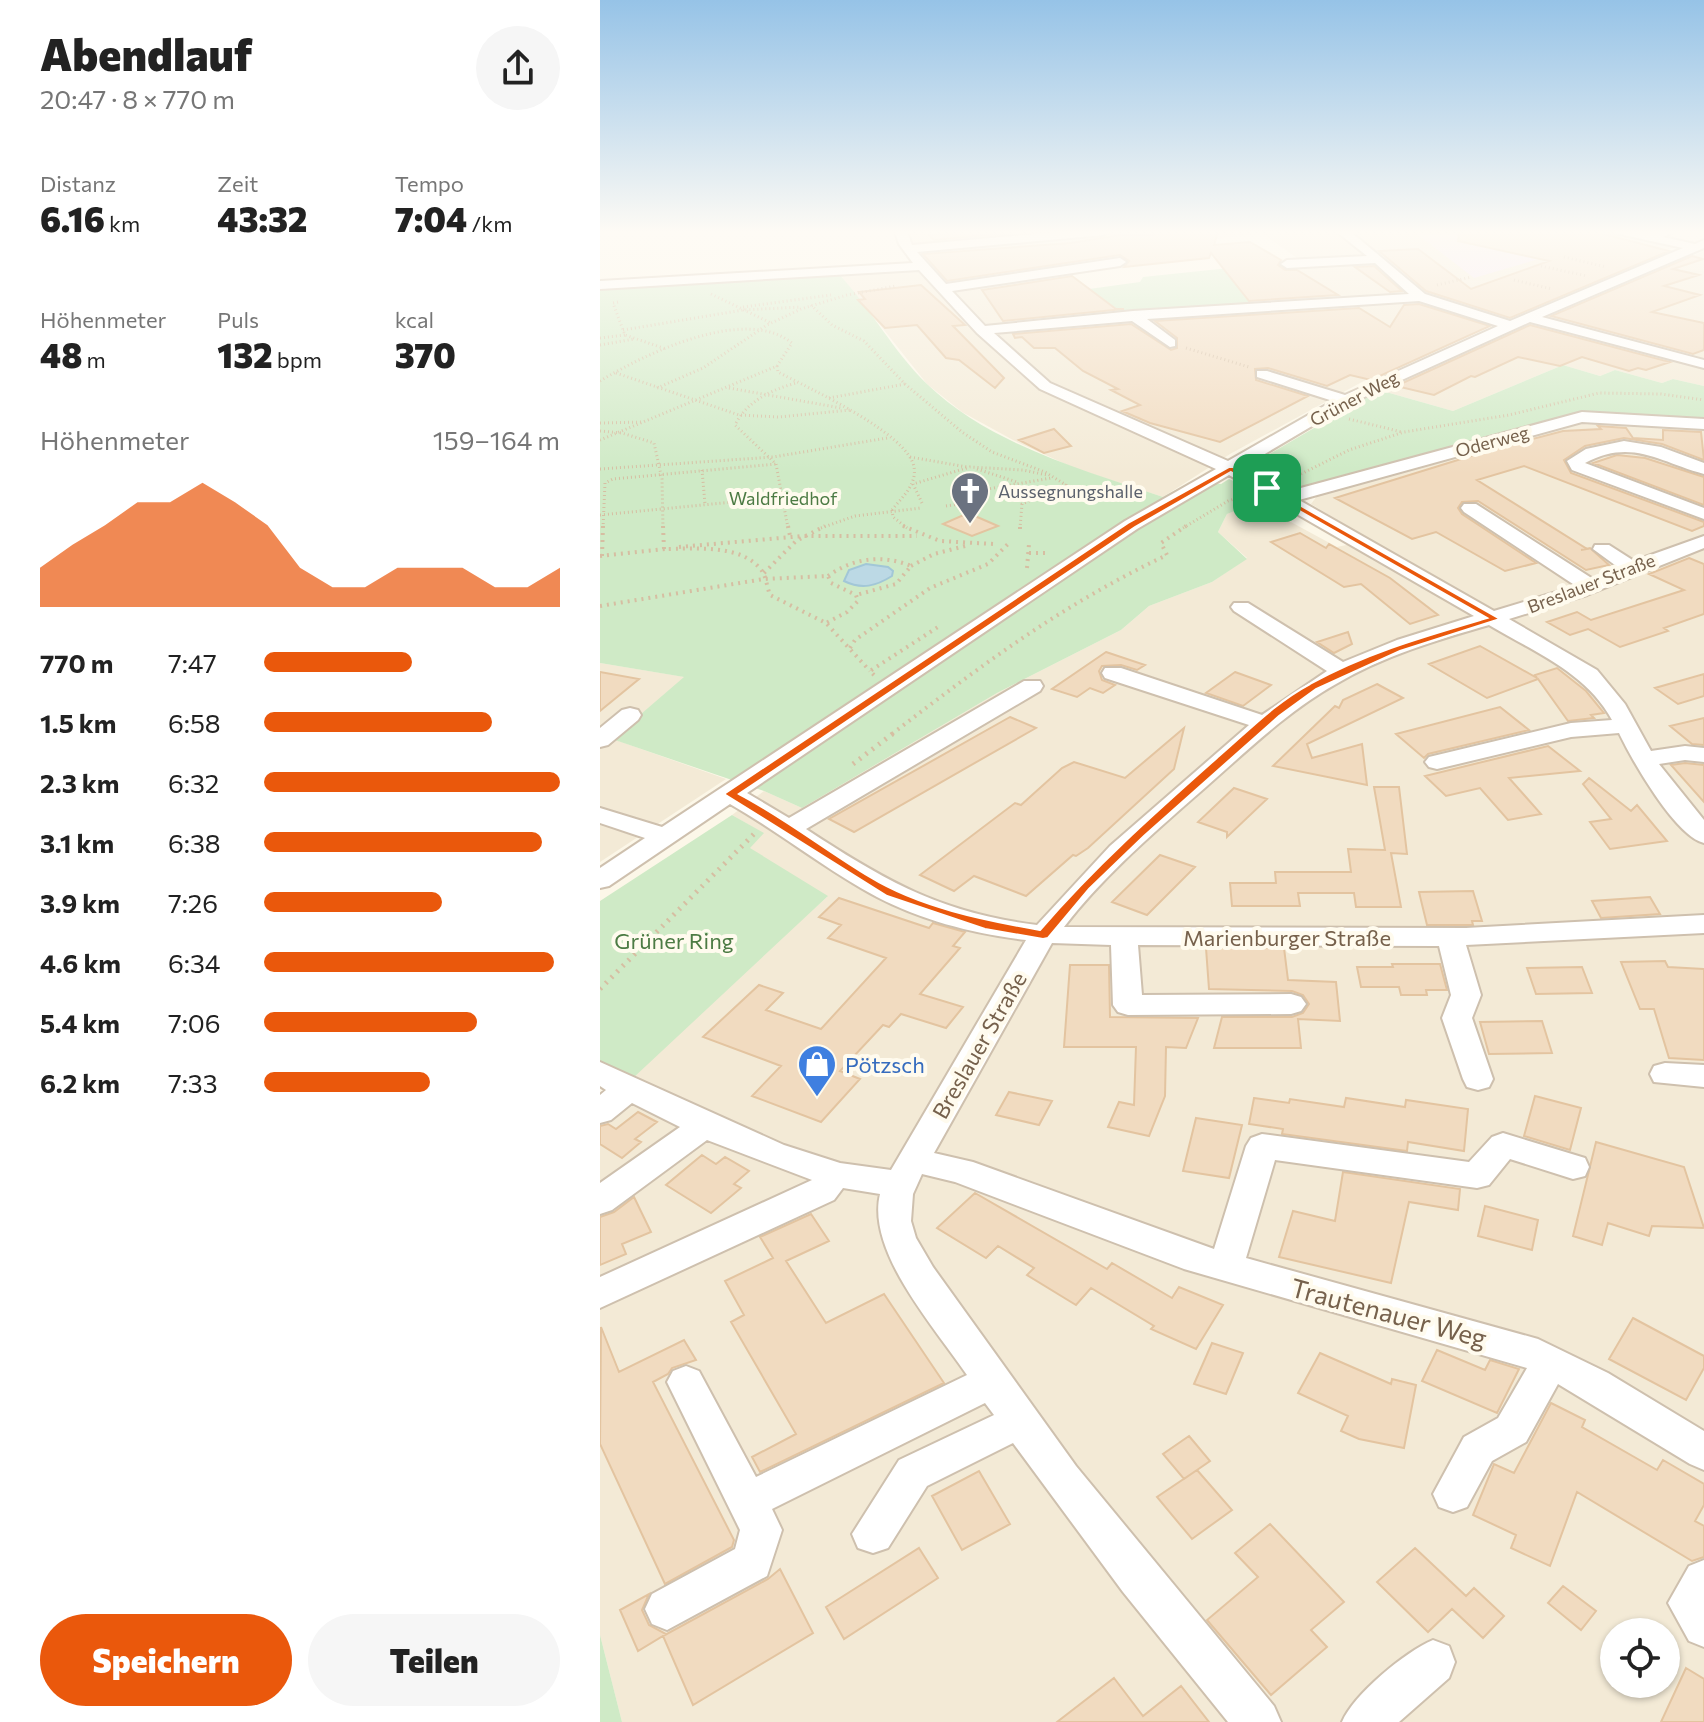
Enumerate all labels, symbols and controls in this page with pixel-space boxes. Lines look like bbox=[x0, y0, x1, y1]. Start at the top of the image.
text: Abendlauf bbox=[40, 26, 252, 80]
button: share bbox=[476, 26, 560, 110]
text: 20:47 · 8 × 770 m bbox=[40, 83, 235, 114]
text: Distanz bbox=[40, 170, 116, 197]
text: Zeit bbox=[217, 170, 258, 197]
text: Tempo bbox=[395, 170, 464, 197]
text: 6.16 bbox=[40, 197, 105, 239]
text: 43:32 bbox=[217, 197, 307, 239]
text: 7:04 bbox=[395, 197, 467, 239]
text: km bbox=[105, 210, 140, 237]
text: /km bbox=[467, 210, 512, 237]
text: Höhenmeter bbox=[40, 306, 166, 333]
text: Puls bbox=[217, 306, 259, 333]
text: kcal bbox=[395, 306, 434, 333]
text: 48 bbox=[40, 333, 82, 375]
text: 132 bbox=[217, 333, 273, 375]
text: 370 bbox=[395, 333, 456, 375]
text: m bbox=[82, 346, 106, 373]
text: bpm bbox=[273, 346, 322, 373]
street label: Grüner Weg bbox=[1306, 365, 1402, 431]
street label: Oderweg bbox=[1453, 421, 1531, 461]
text: Höhenmeter bbox=[40, 424, 189, 455]
text: 159–164 m bbox=[433, 424, 560, 455]
pin bbox=[1233, 454, 1301, 522]
icon: arrive bbox=[1245, 466, 1289, 510]
church icon: Aussegnungshalle bbox=[949, 470, 991, 525]
place label: Aussegnungshalle bbox=[998, 480, 1143, 502]
park label: Waldfriedhof bbox=[729, 487, 838, 509]
street label: Breslauer Straße bbox=[1524, 549, 1658, 617]
text: 770 m bbox=[40, 647, 113, 678]
text: 7:47 bbox=[168, 647, 217, 678]
text: 1.5 km bbox=[40, 707, 116, 738]
text: 6:58 bbox=[168, 707, 221, 738]
text: 2.3 km bbox=[40, 767, 119, 798]
text: 6:32 bbox=[168, 767, 219, 798]
text: 3.1 km bbox=[40, 827, 114, 858]
text: 6:38 bbox=[168, 827, 221, 858]
text: 3.9 km bbox=[40, 887, 120, 918]
text: 7:26 bbox=[168, 887, 218, 918]
street label: Marienburger Straße bbox=[1183, 924, 1391, 951]
park label: Grüner Ring bbox=[614, 927, 734, 954]
text: 4.6 km bbox=[40, 947, 121, 978]
text: 6:34 bbox=[168, 947, 220, 978]
street label: Breslauer Straße bbox=[926, 967, 1032, 1123]
text: 5.4 km bbox=[40, 1007, 120, 1038]
text: 7:06 bbox=[168, 1007, 221, 1038]
shop icon: Pötzsch bbox=[796, 1043, 838, 1098]
place label: Pötzsch bbox=[845, 1051, 925, 1078]
text: 6.2 km bbox=[40, 1067, 120, 1098]
text: 7:33 bbox=[168, 1067, 217, 1098]
street label: Trautenauer Weg bbox=[1288, 1271, 1490, 1353]
button: Speichern bbox=[40, 1614, 292, 1706]
button: Teilen bbox=[308, 1614, 560, 1706]
map controls bbox=[1600, 1618, 1680, 1698]
button: locate bbox=[1600, 1618, 1680, 1698]

